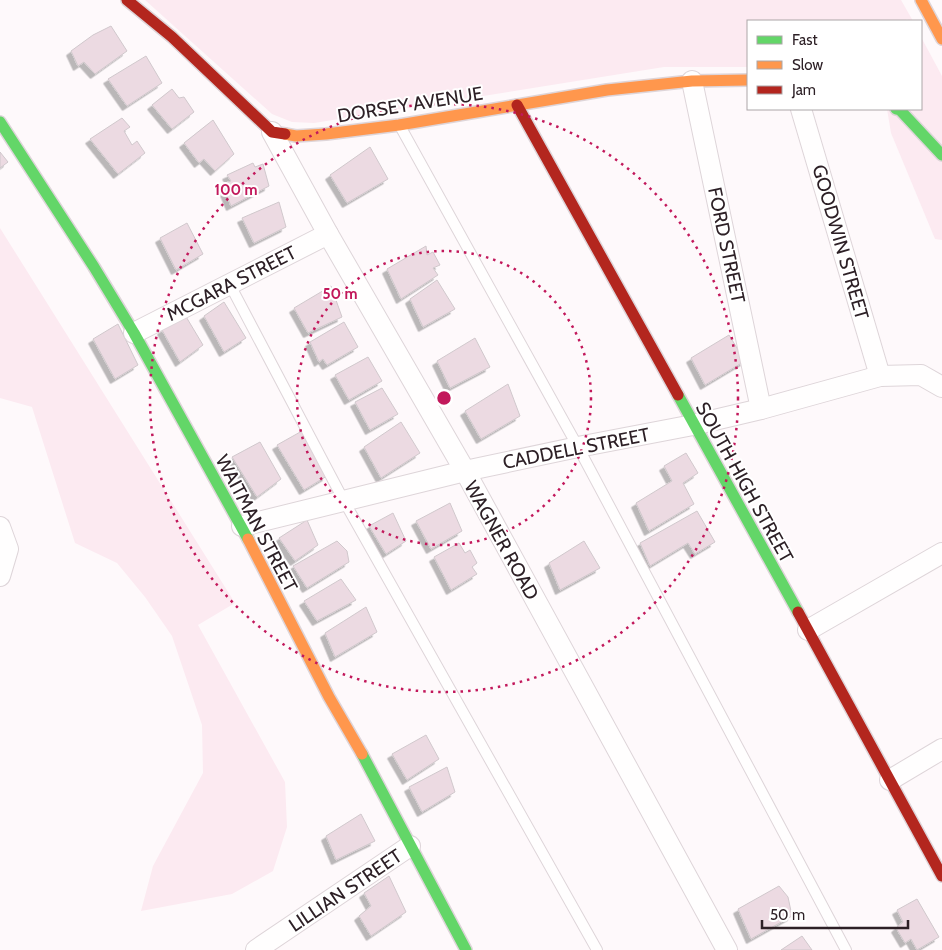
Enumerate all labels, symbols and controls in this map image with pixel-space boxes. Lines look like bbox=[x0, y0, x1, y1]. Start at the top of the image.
legend bbox=[747, 20, 922, 110]
text: Fast bbox=[792, 31, 817, 49]
text: Slow bbox=[792, 56, 823, 74]
text: Jam bbox=[791, 81, 816, 99]
street label: DORSEY AVENUE bbox=[336, 82, 485, 127]
street label: GOODWIN STREET bbox=[807, 162, 874, 322]
text: 100 m bbox=[214, 181, 258, 199]
street label: FORD STREET bbox=[703, 185, 750, 305]
street label: MCGARA STREET bbox=[163, 241, 300, 326]
text: 50 m bbox=[322, 285, 358, 303]
centre of rings bbox=[435, 389, 453, 407]
street label: SOUTH HIGH STREET bbox=[691, 398, 798, 566]
street label: CADDELL STREET bbox=[501, 423, 651, 474]
street label: WAITMAN STREET bbox=[211, 451, 302, 596]
street label: WAGNER ROAD bbox=[459, 477, 544, 604]
street label: LILLIAN STREET bbox=[284, 844, 406, 937]
scale bar bbox=[762, 898, 908, 930]
text: 50 m bbox=[770, 906, 805, 924]

